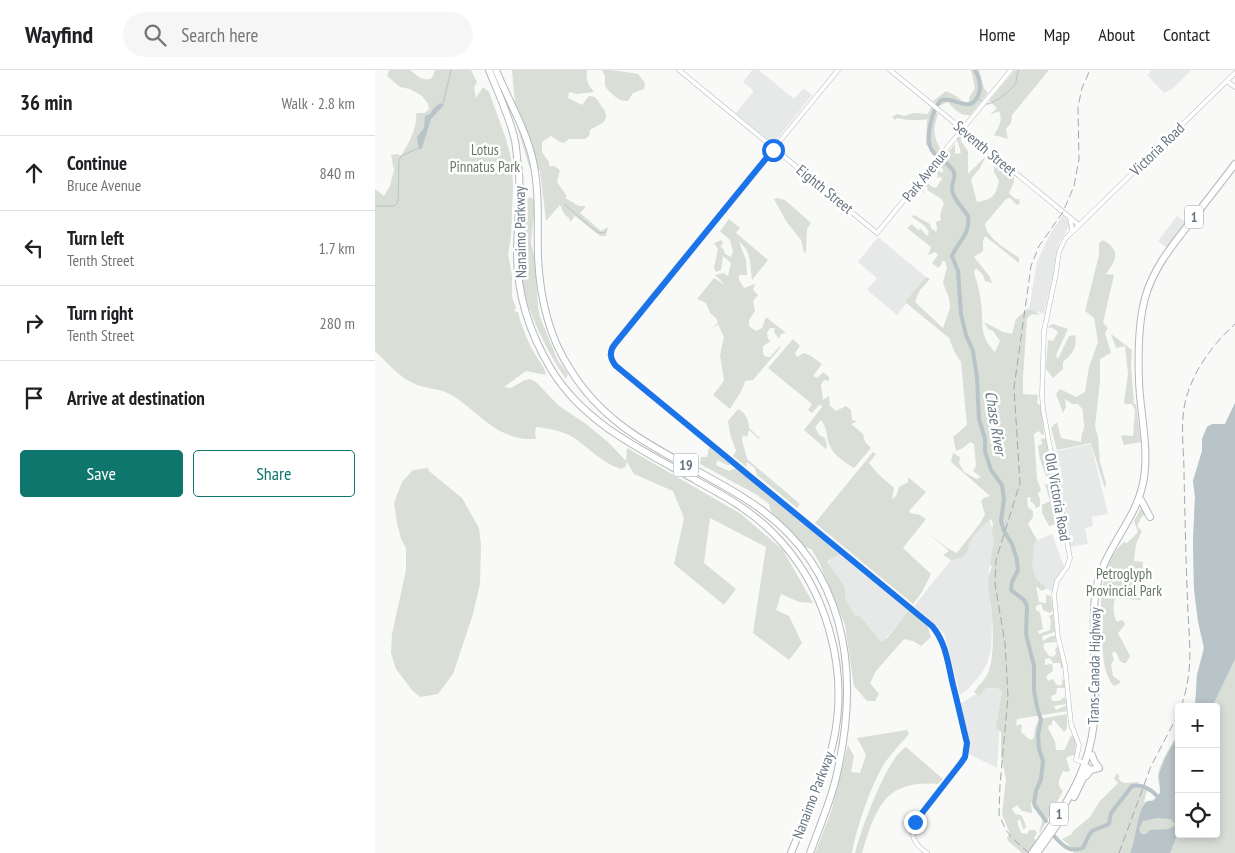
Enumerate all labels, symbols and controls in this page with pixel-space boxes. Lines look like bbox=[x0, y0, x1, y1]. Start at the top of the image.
search box bbox=[123, 12, 473, 57]
text: Wayfind bbox=[25, 19, 93, 50]
icon: search bbox=[141, 21, 169, 49]
text: Search here bbox=[181, 23, 258, 47]
text: Home bbox=[979, 23, 1016, 46]
text: Map bbox=[1044, 23, 1070, 46]
text: About bbox=[1098, 23, 1135, 46]
text: Contact bbox=[1163, 23, 1210, 46]
text: 36 min bbox=[20, 89, 72, 116]
text: Walk · 2.8 km bbox=[281, 93, 355, 113]
street label: Seventh Street bbox=[950, 116, 1020, 180]
street label: Victoria Road bbox=[1125, 118, 1188, 180]
route start bbox=[762, 139, 785, 162]
park label: Lotus Pinnatus Park bbox=[450, 140, 520, 176]
street label: Park Avenue bbox=[898, 145, 952, 205]
text: Continue bbox=[67, 151, 127, 175]
icon: ahead bbox=[20, 159, 48, 187]
street label: Eighth Street bbox=[793, 160, 857, 218]
text: 840 m bbox=[320, 163, 355, 183]
text: Bruce Avenue bbox=[67, 175, 141, 195]
street label: Nanaimo Parkway bbox=[510, 185, 530, 278]
road number: 1 bbox=[1185, 206, 1203, 228]
text: Turn left bbox=[67, 226, 124, 250]
icon: left bbox=[20, 234, 48, 262]
text: 1.7 km bbox=[318, 238, 355, 258]
text: Tenth Street bbox=[67, 250, 134, 270]
text: Turn right bbox=[67, 301, 133, 325]
icon: right bbox=[20, 309, 48, 337]
text: 280 m bbox=[320, 313, 355, 333]
text: Tenth Street bbox=[67, 325, 134, 345]
icon: arrive bbox=[20, 384, 48, 412]
text: Arrive at destination bbox=[67, 386, 205, 410]
water label: Chase River bbox=[981, 390, 1011, 459]
button: Save bbox=[20, 450, 183, 497]
button: Share bbox=[193, 450, 355, 497]
street label: Old Victoria Road bbox=[1041, 451, 1075, 543]
road number: 19 bbox=[673, 454, 699, 476]
park label: Petroglyph Provincial Park bbox=[1086, 564, 1162, 600]
street label: Trans-Canada Highway bbox=[1083, 607, 1105, 725]
map controls bbox=[1175, 703, 1220, 838]
button: + bbox=[1175, 703, 1220, 748]
street label: Nanaimo Parkway bbox=[788, 748, 839, 841]
button: − bbox=[1175, 748, 1220, 793]
button: locate bbox=[1175, 793, 1220, 838]
road number: 1 bbox=[1050, 802, 1068, 826]
route end bbox=[904, 811, 927, 834]

